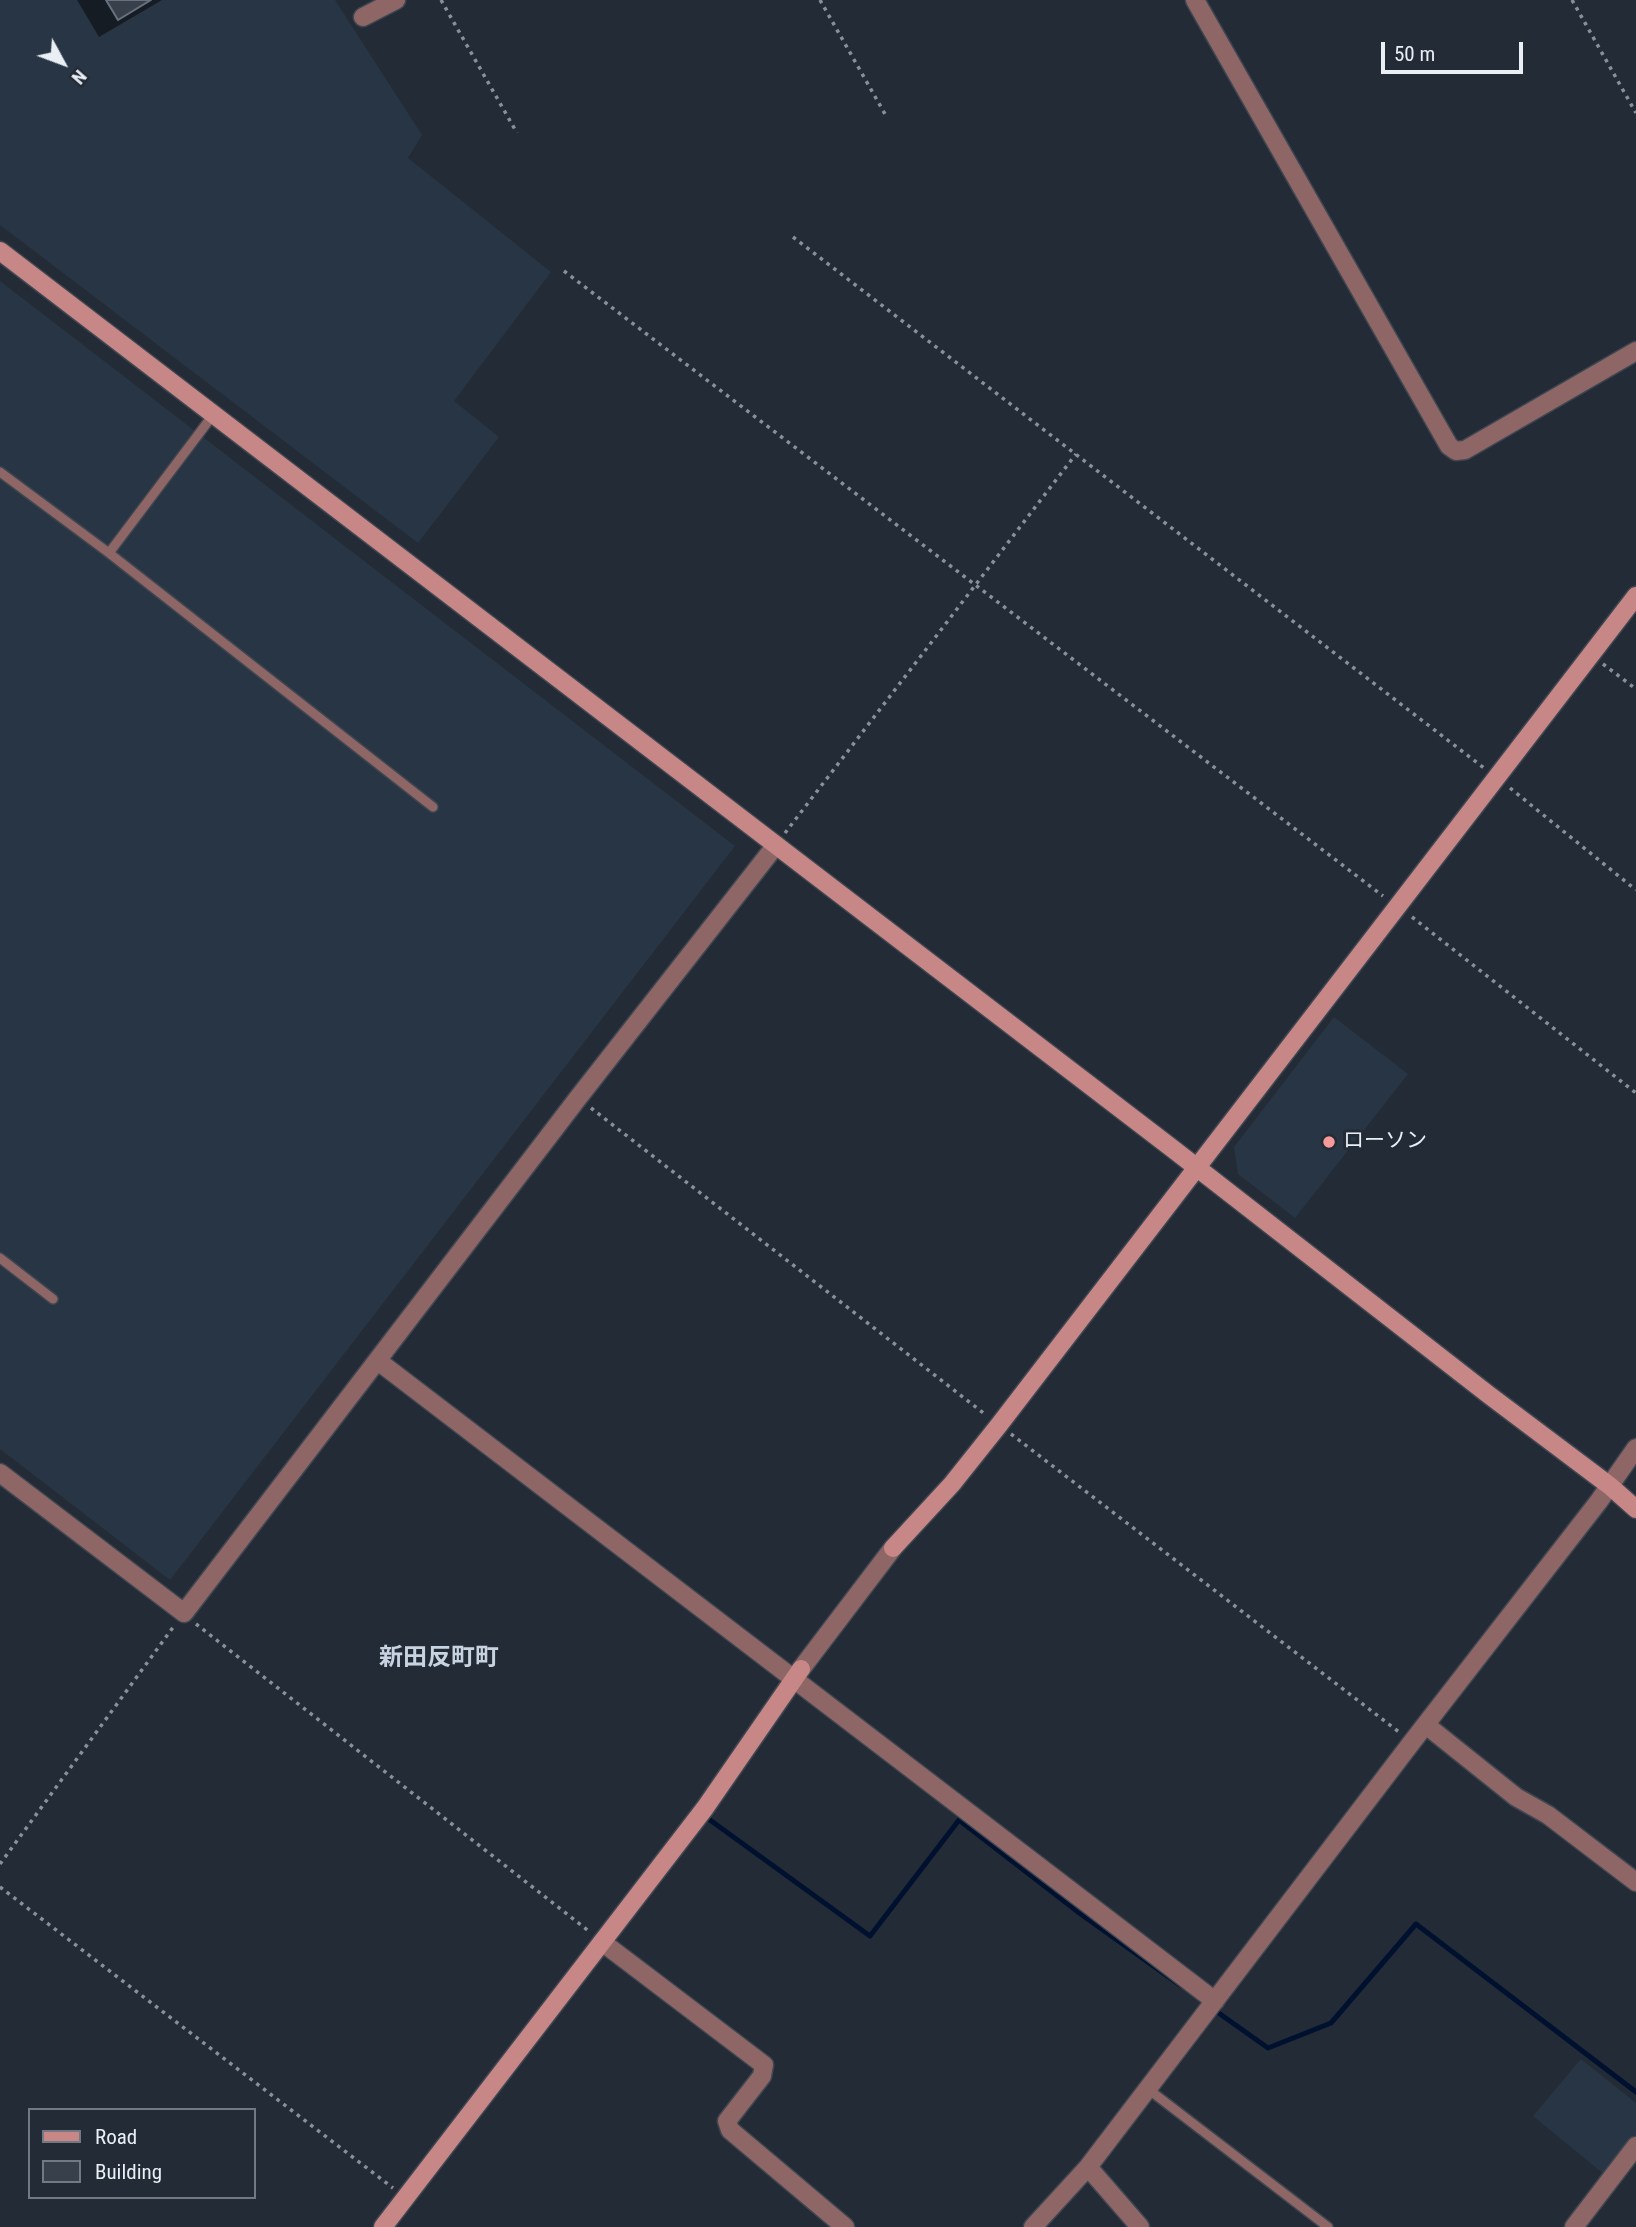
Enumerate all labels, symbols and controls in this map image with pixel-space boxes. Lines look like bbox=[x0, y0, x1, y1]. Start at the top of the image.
north arrow bbox=[28, 28, 98, 98]
scale bar bbox=[1384, 28, 1526, 72]
text: 50 m bbox=[1394, 42, 1435, 66]
text: N bbox=[67, 65, 92, 89]
place label: ローソン bbox=[1343, 1129, 1427, 1155]
marker: ローソン bbox=[1321, 1134, 1337, 1150]
district label: 新田反町町 bbox=[379, 1645, 499, 1673]
legend bbox=[28, 2108, 256, 2199]
text: Road bbox=[95, 2125, 137, 2149]
text: Building bbox=[95, 2160, 162, 2184]

